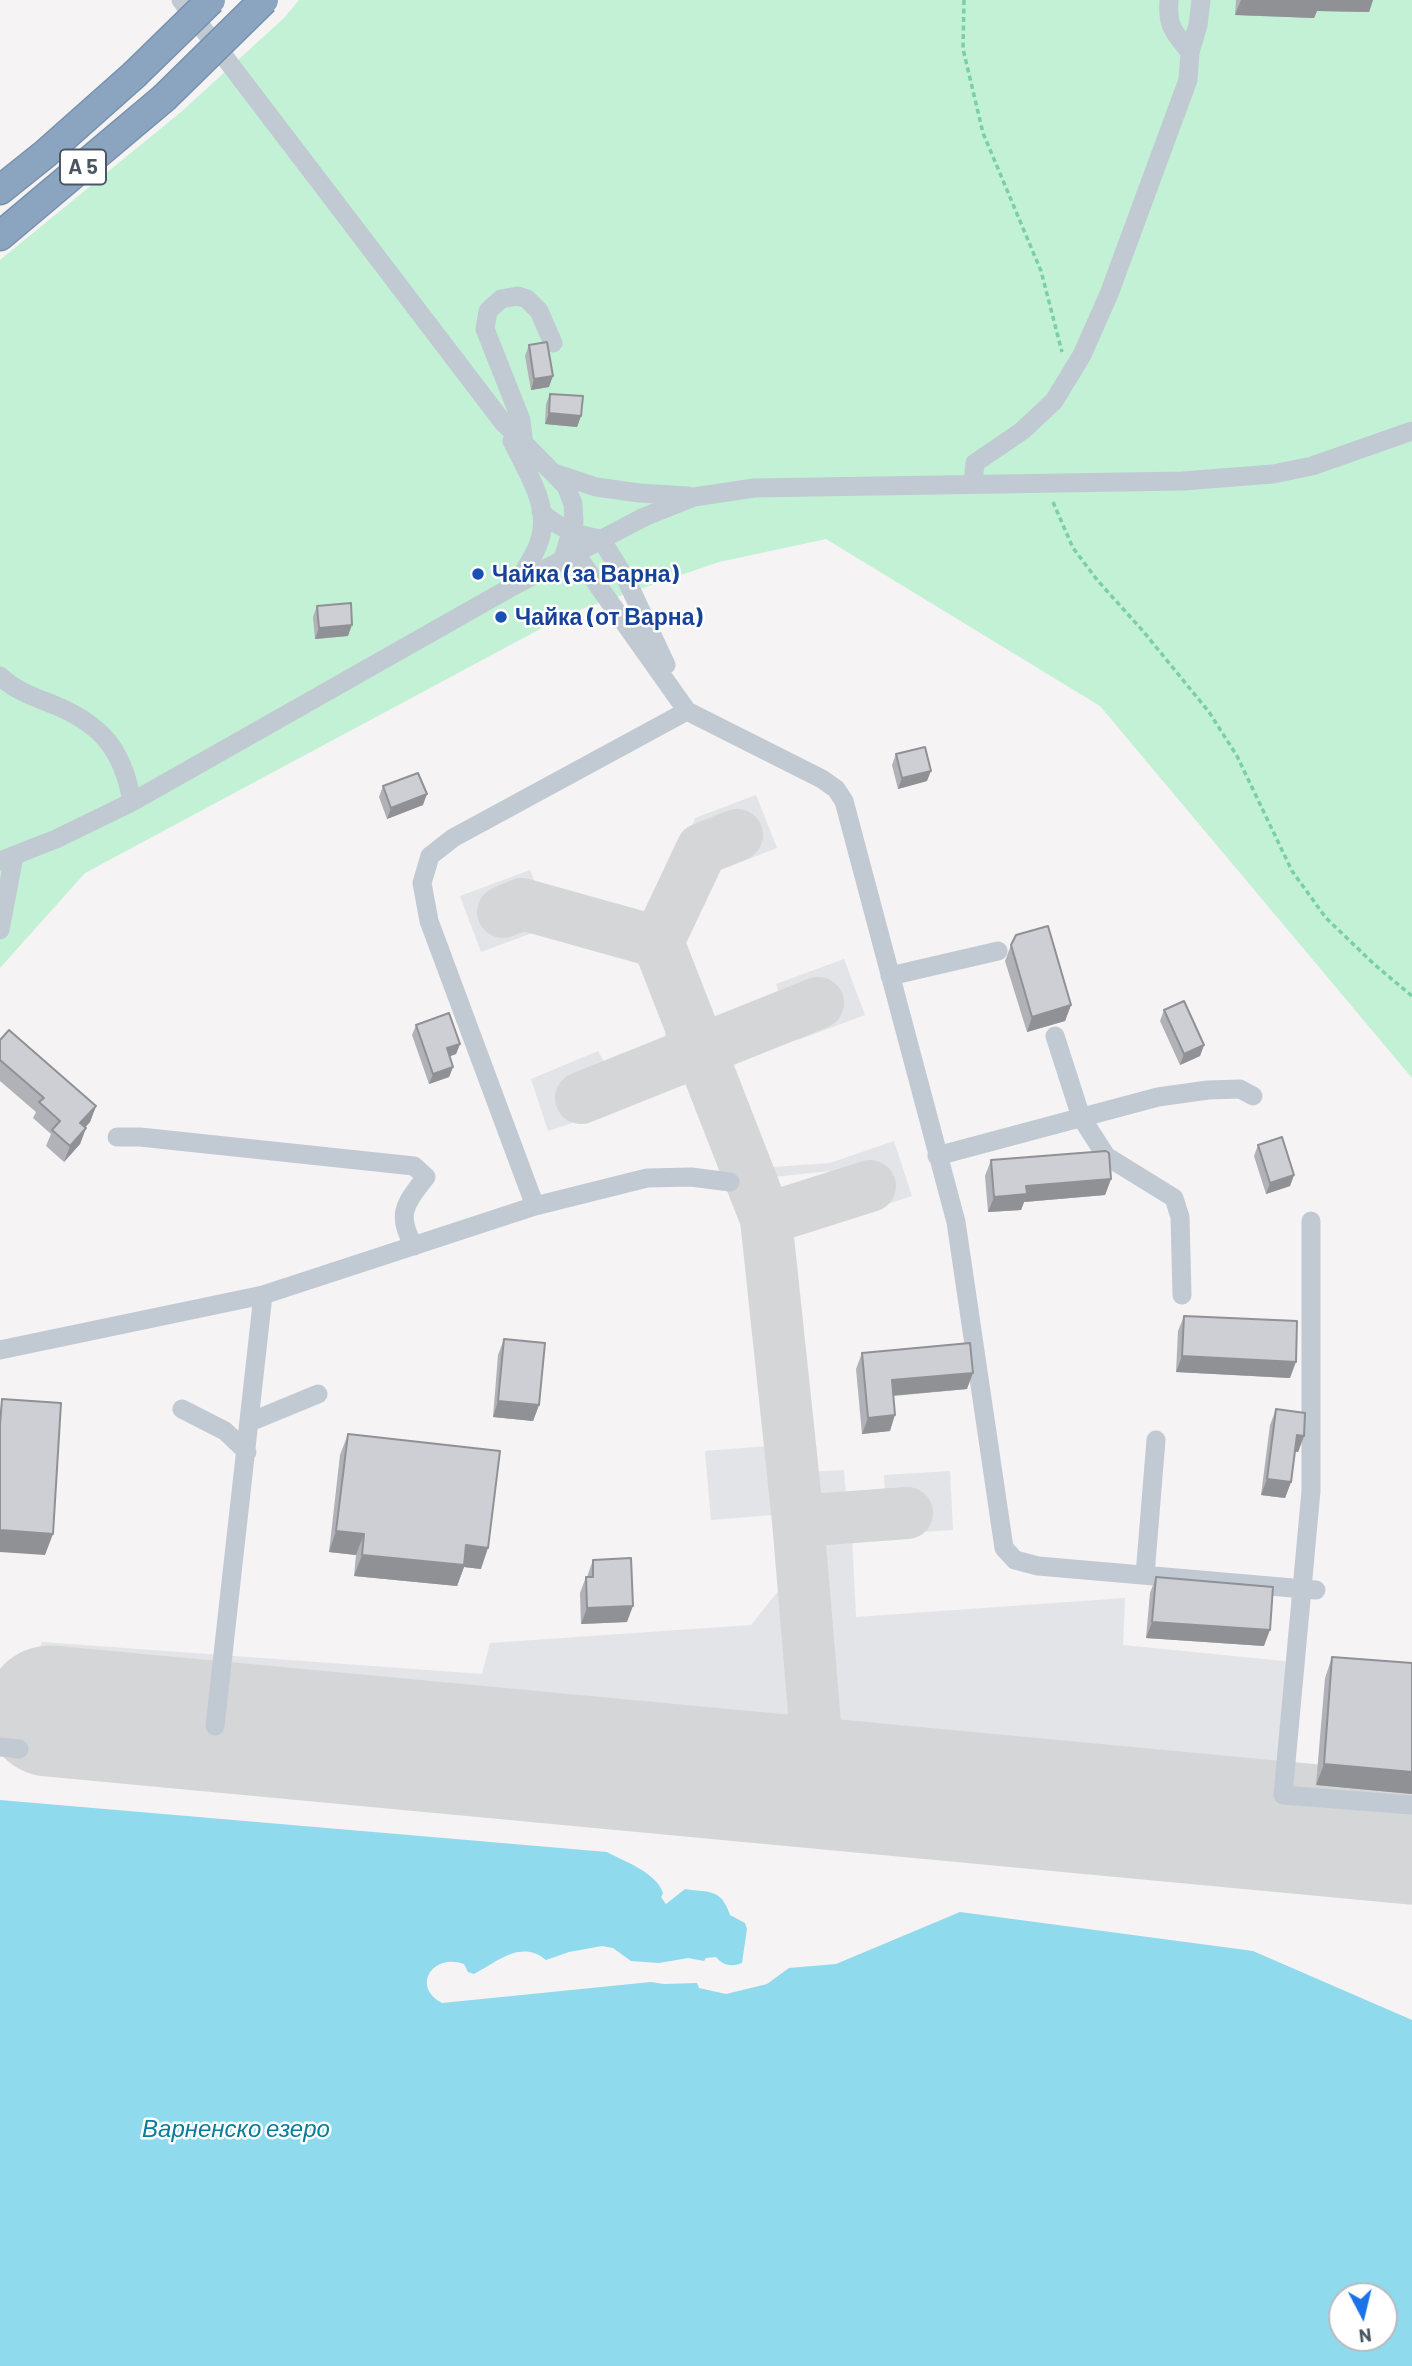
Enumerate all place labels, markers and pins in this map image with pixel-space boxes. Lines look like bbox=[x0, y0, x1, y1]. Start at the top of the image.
place label: Чайка (за Варна) bbox=[492, 560, 679, 588]
marker: Чайка (за Варна) bbox=[470, 566, 486, 582]
place label: Чайка (от Варна) bbox=[515, 603, 702, 631]
marker: Чайка (от Варна) bbox=[493, 609, 509, 625]

